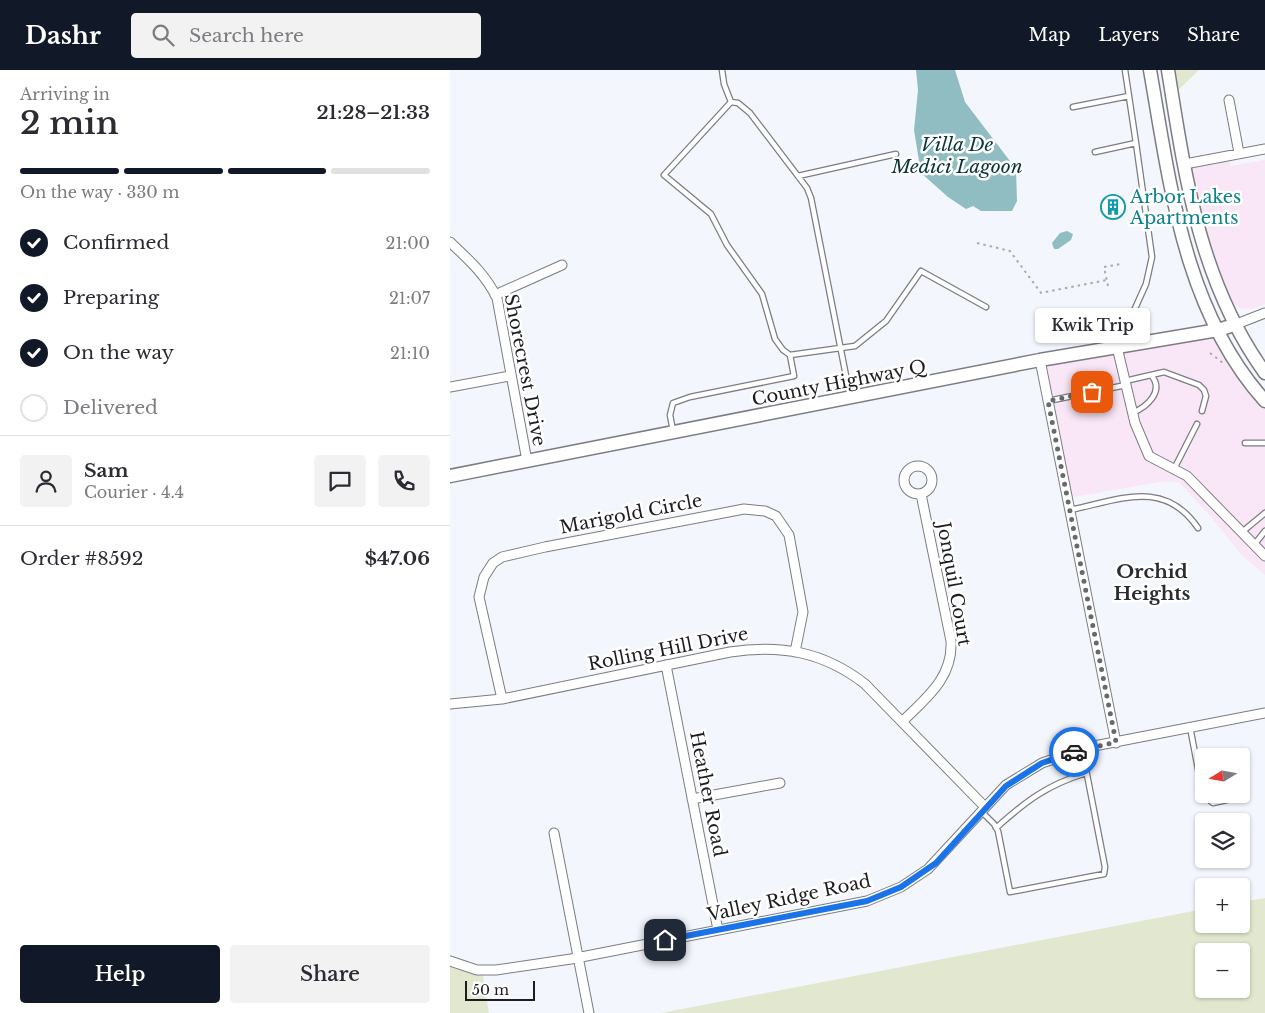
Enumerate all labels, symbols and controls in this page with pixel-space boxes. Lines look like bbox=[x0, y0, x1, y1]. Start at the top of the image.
search box bbox=[131, 13, 481, 58]
text: Dashr bbox=[25, 21, 101, 50]
icon: search bbox=[149, 21, 177, 49]
text: Search here bbox=[189, 24, 304, 47]
text: Map bbox=[1029, 24, 1070, 46]
text: Layers bbox=[1098, 24, 1159, 46]
text: Share bbox=[1187, 24, 1240, 46]
text: Arriving in bbox=[20, 84, 110, 104]
text: 21:28–21:33 bbox=[316, 101, 430, 124]
text: 2 min bbox=[20, 103, 119, 143]
water label: Villa De Medici Lagoon bbox=[890, 133, 1023, 178]
text: On the way · 330 m bbox=[20, 182, 180, 202]
place label: Arbor Lakes Apartments bbox=[1129, 186, 1241, 229]
building icon: Arbor Lakes Apartments bbox=[1100, 194, 1126, 220]
icon: check bbox=[20, 229, 48, 257]
text: Confirmed bbox=[63, 231, 169, 254]
text: 21:00 bbox=[386, 233, 430, 253]
icon: check bbox=[20, 284, 48, 312]
text: Preparing bbox=[63, 286, 159, 309]
text: 21:07 bbox=[389, 288, 430, 308]
street label: Shorecrest Drive bbox=[499, 292, 551, 448]
callout: Kwik Trip bbox=[1034, 307, 1150, 342]
text: Kwik Trip bbox=[1051, 315, 1134, 335]
icon: check bbox=[20, 339, 48, 367]
text: On the way bbox=[63, 341, 174, 364]
text: 21:10 bbox=[390, 343, 430, 363]
street label: County Highway Q bbox=[750, 355, 928, 411]
pin bbox=[1071, 371, 1113, 413]
icon: bag bbox=[1078, 378, 1106, 406]
text: Delivered bbox=[63, 396, 158, 419]
button: person bbox=[20, 455, 72, 507]
button: chat bbox=[314, 455, 366, 507]
button: phone bbox=[378, 455, 430, 507]
text: Sam bbox=[84, 459, 129, 482]
text: Courier · 4.4 bbox=[84, 482, 184, 502]
street label: Marigold Circle bbox=[558, 489, 704, 539]
street label: Jonquil Court bbox=[932, 518, 976, 648]
text: Order #8592 bbox=[20, 547, 143, 570]
text: $47.06 bbox=[365, 547, 430, 570]
district label: Orchid Heights bbox=[1114, 560, 1191, 605]
street label: Rolling Hill Drive bbox=[586, 623, 750, 675]
courier bbox=[1049, 727, 1099, 777]
street label: Heather Road bbox=[685, 729, 731, 859]
icon: car bbox=[1060, 738, 1088, 766]
north arrow bbox=[1195, 748, 1250, 802]
map controls bbox=[1195, 748, 1250, 998]
button: layers bbox=[1195, 813, 1250, 868]
street label: Valley Ridge Road bbox=[704, 870, 873, 926]
button: + bbox=[1195, 878, 1250, 933]
pin bbox=[644, 919, 686, 961]
icon: home bbox=[651, 926, 679, 954]
button: − bbox=[1195, 943, 1250, 998]
button: Help bbox=[20, 945, 220, 1003]
button: Share bbox=[230, 945, 430, 1003]
scale bar bbox=[465, 978, 535, 1001]
text: 50 m bbox=[472, 981, 509, 999]

